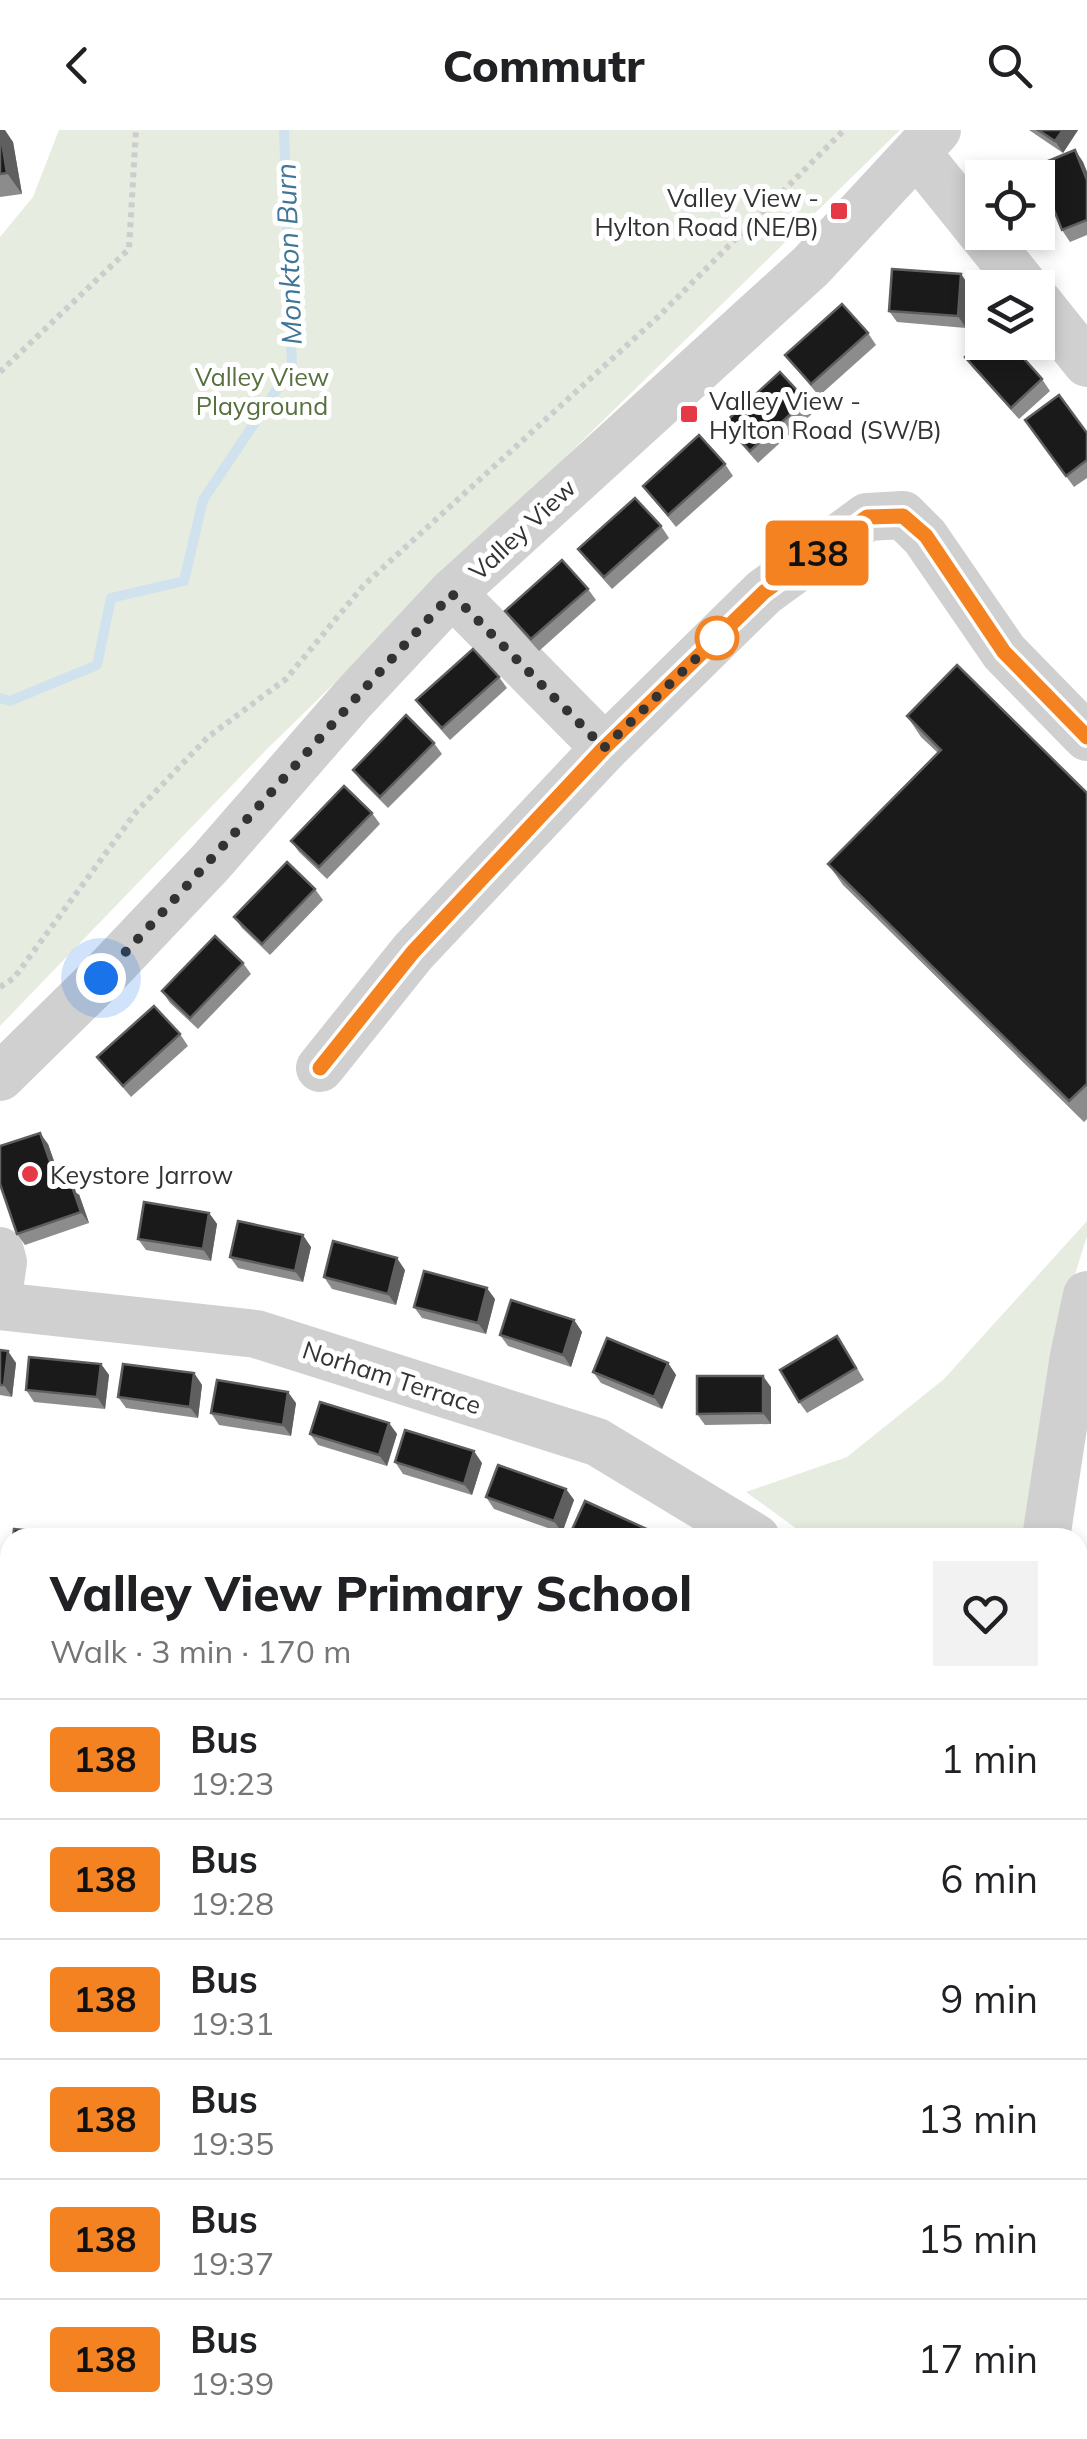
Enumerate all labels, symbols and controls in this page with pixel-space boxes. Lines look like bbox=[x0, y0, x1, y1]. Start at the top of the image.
text: Commutr bbox=[442, 37, 645, 93]
icon: back bbox=[50, 38, 105, 93]
icon: search bbox=[982, 38, 1037, 93]
map controls bbox=[965, 160, 1055, 360]
button: locate bbox=[965, 160, 1055, 250]
water label: Monkton Burn bbox=[267, 163, 309, 345]
place label: Valley View - Hylton Road (NE/B) bbox=[594, 182, 819, 242]
marker: Valley View - Hylton Road (NE/B) bbox=[828, 200, 850, 222]
button: layers bbox=[965, 270, 1055, 360]
park label: Valley View Playground bbox=[195, 361, 330, 421]
place label: Valley View - Hylton Road (SW/B) bbox=[709, 385, 942, 445]
marker: Valley View - Hylton Road (SW/B) bbox=[678, 403, 700, 425]
street label: Valley View bbox=[462, 472, 582, 586]
line badge: 138 bbox=[760, 520, 874, 586]
text: 138 bbox=[785, 531, 849, 575]
unlabelled marker bbox=[696, 617, 738, 659]
your location bbox=[76, 953, 126, 1003]
place label: Keystore Jarrow bbox=[50, 1159, 234, 1190]
marker: Keystore Jarrow bbox=[19, 1163, 41, 1185]
street label: Norham Terrace bbox=[299, 1334, 485, 1420]
button: heart bbox=[933, 1561, 1038, 1666]
text: Valley View Primary School bbox=[50, 1563, 692, 1623]
text: Walk · 3 min · 170 m bbox=[50, 1631, 351, 1671]
text: Bus bbox=[190, 1715, 258, 1763]
text: 1 min bbox=[941, 1735, 1038, 1783]
text: 138 bbox=[73, 1737, 137, 1781]
text: 19:23 bbox=[190, 1763, 274, 1803]
text: Bus bbox=[190, 1835, 258, 1883]
text: 6 min bbox=[941, 1855, 1038, 1903]
text: 138 bbox=[73, 1857, 137, 1901]
text: 19:28 bbox=[190, 1883, 274, 1923]
text: Bus bbox=[190, 1955, 258, 2003]
text: 9 min bbox=[941, 1975, 1038, 2023]
text: 138 bbox=[73, 1977, 137, 2021]
text: 19:31 bbox=[190, 2003, 274, 2043]
text: Bus bbox=[190, 2075, 258, 2123]
text: 13 min bbox=[918, 2095, 1038, 2143]
text: 138 bbox=[73, 2097, 137, 2141]
text: 19:35 bbox=[190, 2123, 274, 2163]
text: Bus bbox=[190, 2195, 258, 2243]
text: 15 min bbox=[918, 2215, 1038, 2263]
text: 138 bbox=[73, 2217, 137, 2261]
text: 19:37 bbox=[190, 2243, 274, 2283]
text: Bus bbox=[190, 2315, 258, 2363]
text: 17 min bbox=[918, 2335, 1038, 2383]
text: 138 bbox=[73, 2337, 137, 2381]
text: 19:39 bbox=[190, 2363, 274, 2403]

